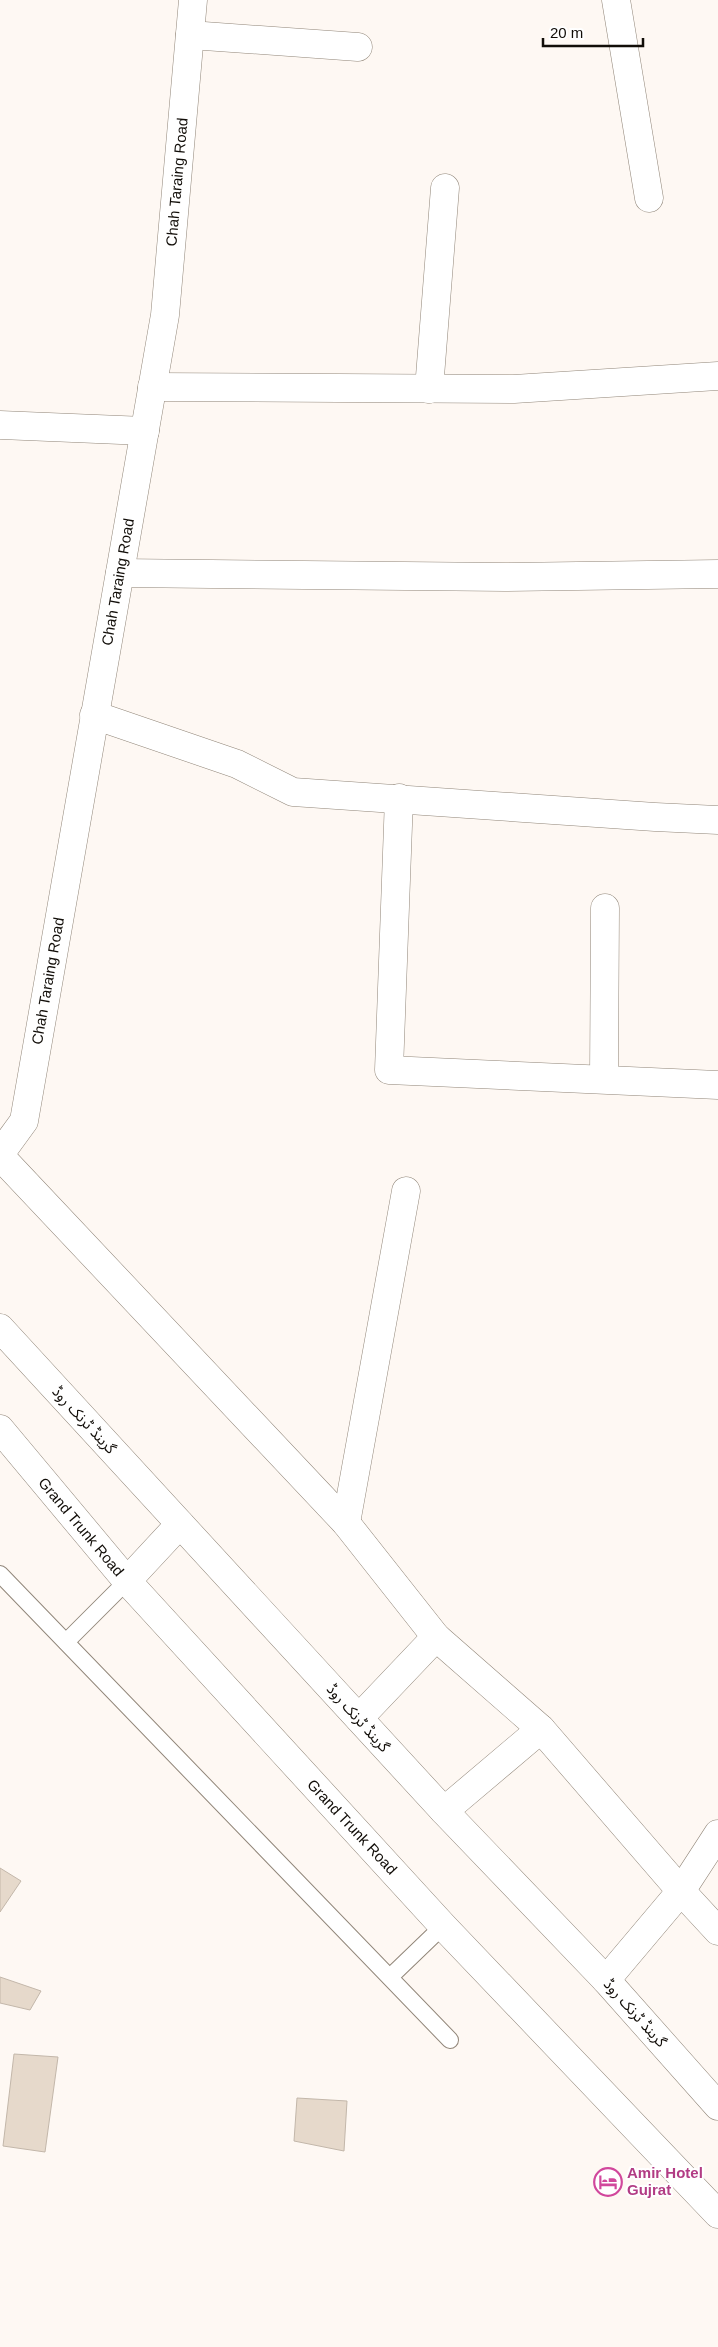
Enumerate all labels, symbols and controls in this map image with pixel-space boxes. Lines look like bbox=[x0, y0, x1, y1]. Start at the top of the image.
scale bar bbox=[543, 15, 643, 47]
text: 20 m bbox=[550, 24, 583, 41]
street label: Chah Taraing Road bbox=[162, 117, 191, 247]
street label: Chah Taraing Road bbox=[98, 517, 137, 647]
street label: Chah Taraing Road bbox=[28, 916, 67, 1046]
street label: گرینڈ ٹرنک روڈ bbox=[48, 1383, 120, 1458]
street label: Grand Trunk Road bbox=[35, 1474, 128, 1579]
street label: گرینڈ ٹرنک روڈ bbox=[323, 1680, 394, 1756]
street label: Grand Trunk Road bbox=[304, 1776, 401, 1878]
street label: گرینڈ ٹرنک روڈ bbox=[600, 1975, 671, 2051]
place label: Amir Hotel Gujrat bbox=[627, 2164, 703, 2198]
hotel icon: Amir Hotel Gujrat bbox=[593, 2167, 623, 2197]

